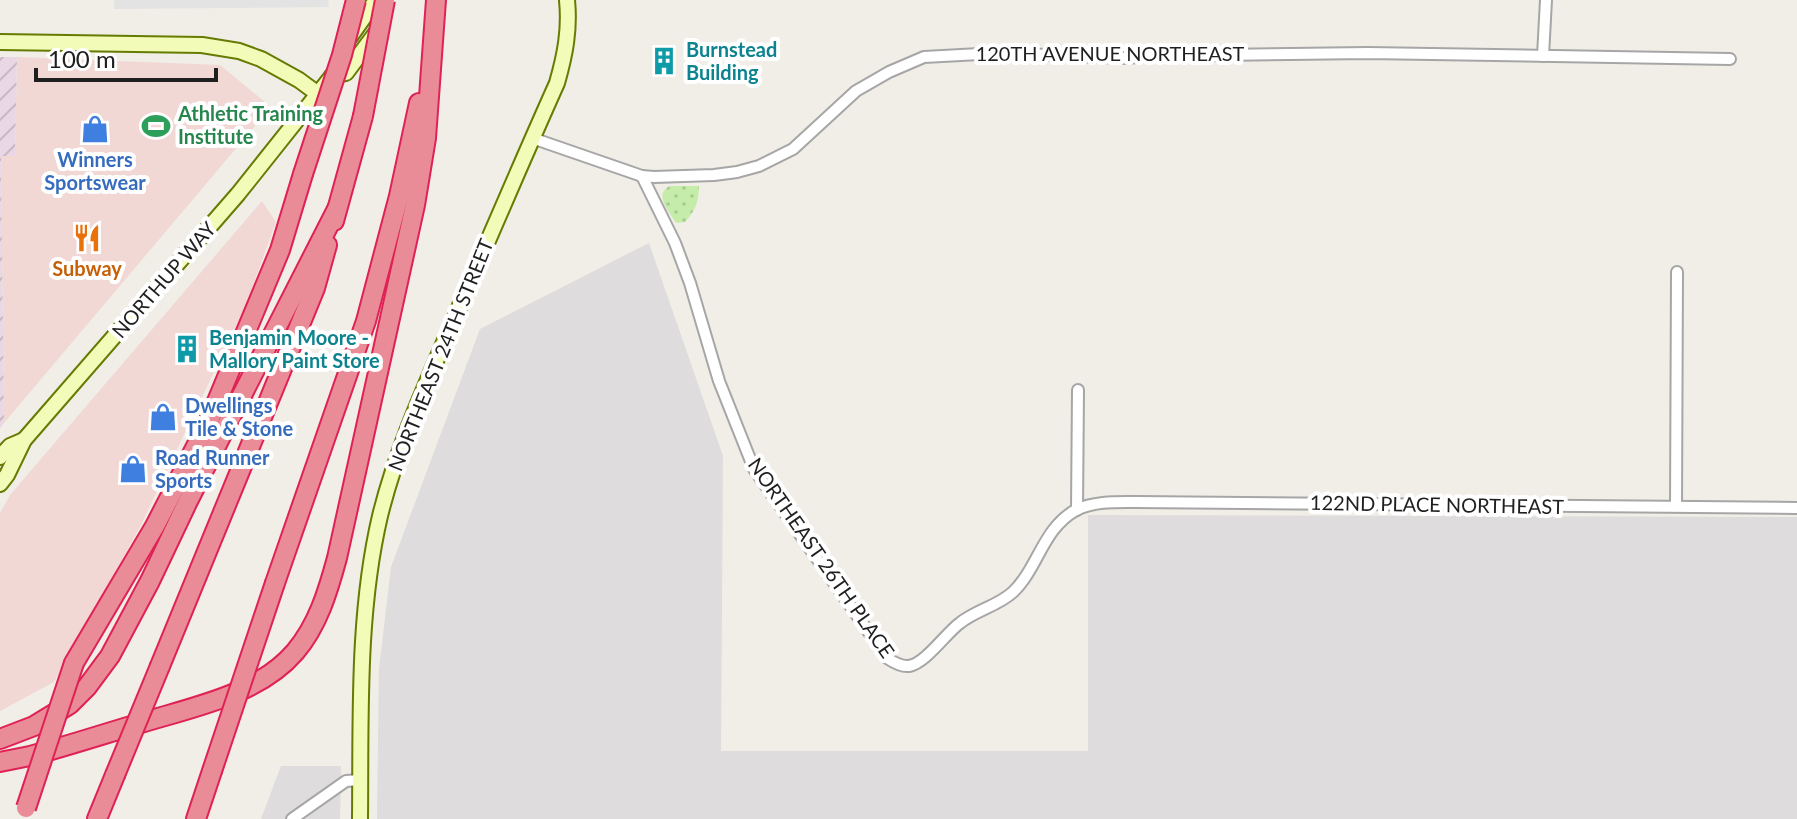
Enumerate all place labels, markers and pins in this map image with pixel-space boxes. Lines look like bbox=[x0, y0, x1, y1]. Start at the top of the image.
place label: Burnstead Building bbox=[686, 37, 777, 84]
building icon: Burnstead Building bbox=[649, 46, 679, 76]
place label: Athletic Training Institute bbox=[177, 101, 323, 148]
sports icon: Athletic Training Institute bbox=[141, 111, 171, 141]
shop icon: Winners Sportswear bbox=[80, 114, 110, 144]
place label: Winners Sportswear bbox=[44, 147, 146, 194]
restaurant icon: Subway bbox=[72, 223, 102, 253]
place label: Subway bbox=[52, 256, 122, 280]
place label: Benjamin Moore - Mallory Paint Store bbox=[209, 325, 380, 372]
building icon: Benjamin Moore - Mallory Paint Store bbox=[172, 334, 202, 364]
place label: Dwellings Tile & Stone bbox=[185, 393, 293, 440]
shop icon: Dwellings Tile & Stone bbox=[148, 402, 178, 432]
place label: Road Runner Sports bbox=[155, 445, 270, 492]
shop icon: Road Runner Sports bbox=[118, 454, 148, 484]

